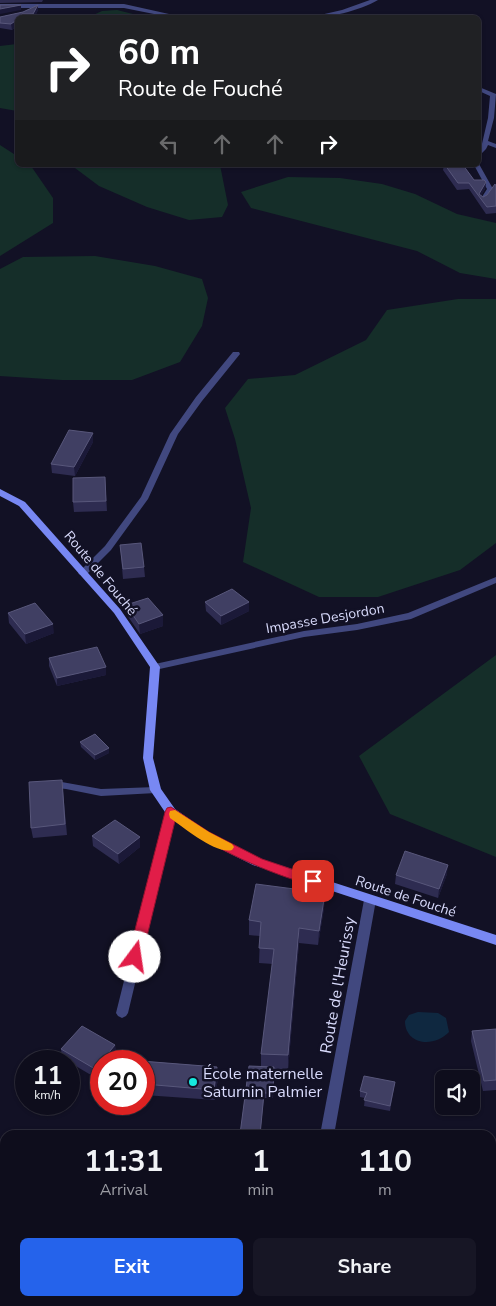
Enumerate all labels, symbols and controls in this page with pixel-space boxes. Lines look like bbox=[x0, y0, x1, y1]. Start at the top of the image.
text: 60 m bbox=[118, 29, 200, 76]
icon: right bbox=[35, 35, 100, 100]
text: Route de Fouché bbox=[118, 74, 283, 104]
icon: left bbox=[155, 130, 183, 158]
icon: ahead bbox=[208, 130, 236, 158]
icon: ahead bbox=[261, 130, 289, 158]
icon: right bbox=[314, 130, 342, 158]
street label: Route de Fouché bbox=[60, 527, 142, 620]
street label: Impasse Desjordon bbox=[264, 599, 386, 638]
pin bbox=[292, 860, 334, 902]
icon: arrive bbox=[299, 867, 327, 895]
street label: Route de Fouché bbox=[353, 871, 459, 922]
street label: Route de l'Heurissy bbox=[315, 914, 361, 1055]
position arrow bbox=[108, 930, 160, 982]
speed limit sign: 20 bbox=[90, 1050, 155, 1115]
text: 11 bbox=[32, 1059, 63, 1093]
place label: École maternelle Saturnin Palmier bbox=[203, 1063, 323, 1103]
map controls bbox=[435, 1070, 480, 1115]
button: sound bbox=[435, 1070, 480, 1115]
marker: École maternelle Saturnin Palmier bbox=[187, 1076, 199, 1088]
text: km/h bbox=[34, 1087, 61, 1103]
text: 11:31 bbox=[84, 1141, 163, 1182]
text: 1 bbox=[252, 1141, 270, 1182]
text: 110 bbox=[358, 1141, 412, 1182]
text: Arrival bbox=[100, 1179, 148, 1201]
text: min bbox=[247, 1179, 274, 1201]
text: m bbox=[378, 1179, 392, 1201]
button: Exit bbox=[20, 1238, 243, 1296]
button: Share bbox=[253, 1238, 476, 1296]

